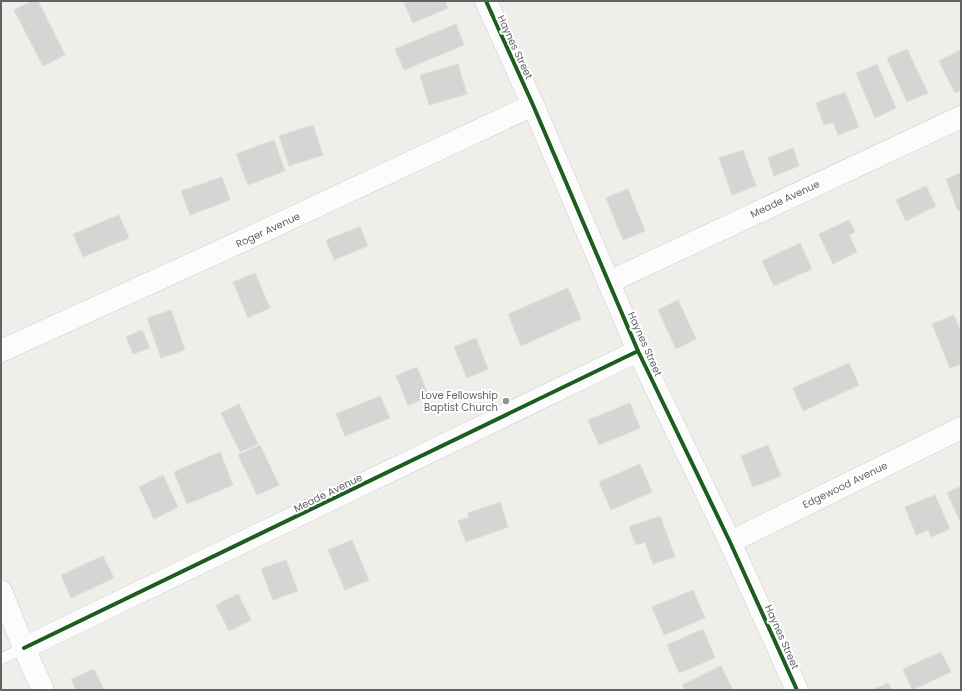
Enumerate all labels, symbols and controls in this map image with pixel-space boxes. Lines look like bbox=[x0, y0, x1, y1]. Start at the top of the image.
street label: Haynes Street bbox=[494, 13, 537, 82]
street label: Meade Avenue bbox=[748, 176, 822, 222]
street label: Roger Avenue bbox=[233, 209, 303, 251]
street label: Haynes Street bbox=[624, 309, 666, 379]
place label: Love Fellowship Baptist Church bbox=[421, 388, 498, 415]
marker: Love Fellowship Baptist Church bbox=[501, 396, 511, 406]
street label: Edgewood Avenue bbox=[800, 458, 890, 512]
street label: Meade Avenue bbox=[291, 470, 365, 516]
street label: Haynes Street bbox=[761, 602, 803, 672]

